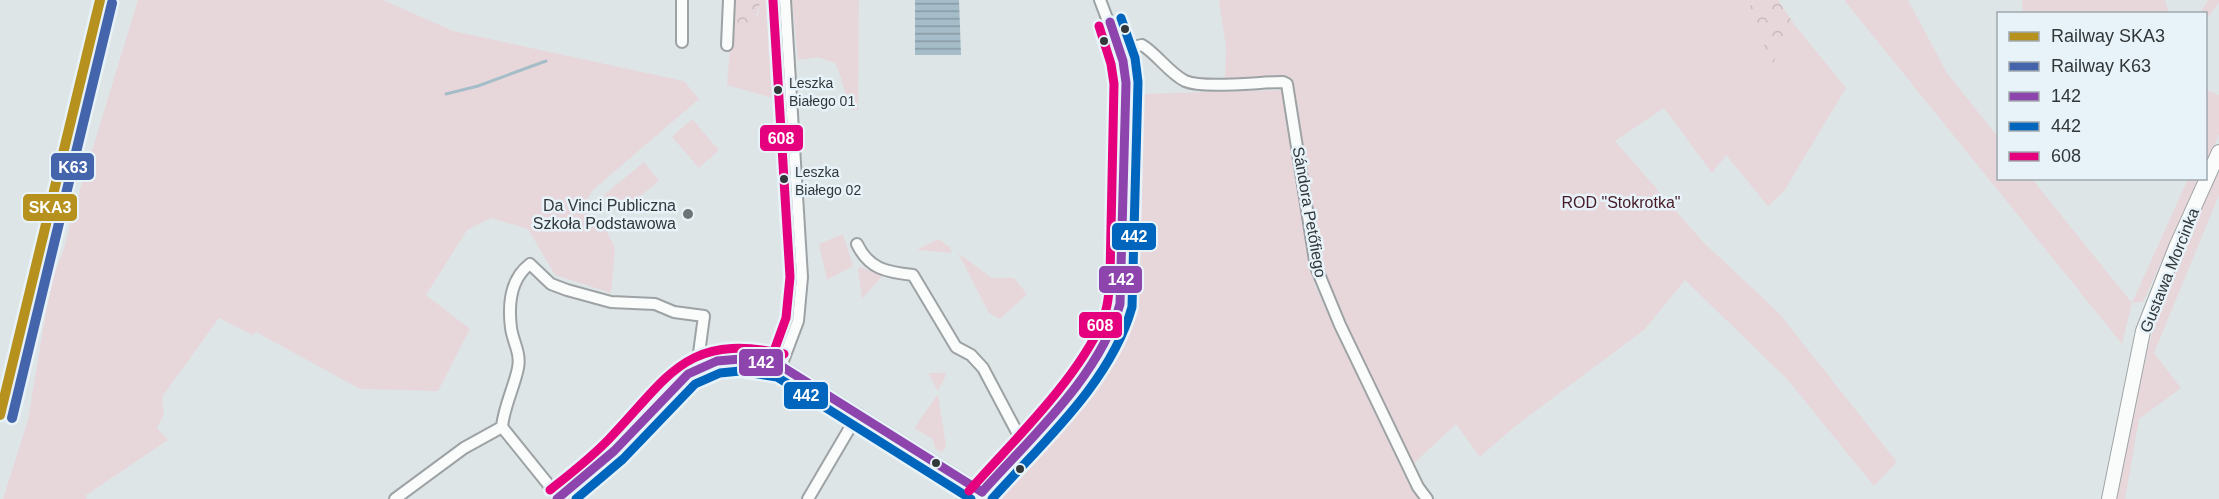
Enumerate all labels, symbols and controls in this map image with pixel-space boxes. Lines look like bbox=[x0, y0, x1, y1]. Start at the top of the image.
legend bbox=[1997, 12, 2207, 180]
unlabelled marker bbox=[1119, 23, 1131, 35]
text: Railway SKA3 bbox=[2051, 26, 2165, 46]
unlabelled marker bbox=[1098, 35, 1110, 47]
text: Railway K63 bbox=[2051, 56, 2151, 76]
place label: Leszka Białego 01 bbox=[789, 75, 855, 109]
marker: Leszka Białego 01 bbox=[772, 84, 784, 96]
text: 142 bbox=[2051, 86, 2081, 106]
text: 442 bbox=[2051, 116, 2081, 136]
line badge: 608 bbox=[759, 124, 804, 152]
text: 608 bbox=[768, 130, 794, 147]
street label: Sándora Petőfiego bbox=[1290, 145, 1329, 279]
text: 608 bbox=[2051, 146, 2081, 166]
line badge: K63 bbox=[50, 152, 95, 181]
text: K63 bbox=[58, 159, 88, 176]
place label: Leszka Białego 02 bbox=[795, 164, 861, 198]
marker: Leszka Białego 02 bbox=[778, 173, 790, 185]
line badge: SKA3 bbox=[22, 193, 78, 222]
park label: ROD "Stokrotka" bbox=[1562, 194, 1680, 211]
place label: Da Vinci Publiczna Szkoła Podstawowa bbox=[533, 197, 676, 232]
text: SKA3 bbox=[29, 199, 71, 216]
street label: Gustawa Morcinka bbox=[2137, 205, 2202, 335]
marker: Da Vinci Publiczna Szkoła Podstawowa bbox=[681, 207, 695, 221]
line badge: 442 bbox=[1111, 222, 1157, 251]
text: 442 bbox=[1121, 228, 1147, 245]
line badge: 142 bbox=[1098, 265, 1143, 294]
text: 142 bbox=[1108, 271, 1134, 288]
line badge: 608 bbox=[1078, 311, 1123, 339]
text: 608 bbox=[1087, 317, 1113, 334]
line badge: 142 bbox=[738, 348, 784, 377]
text: 142 bbox=[748, 354, 774, 371]
line badge: 442 bbox=[783, 381, 829, 410]
text: 442 bbox=[793, 387, 819, 404]
unlabelled marker bbox=[930, 457, 942, 469]
unlabelled marker bbox=[1014, 463, 1026, 475]

